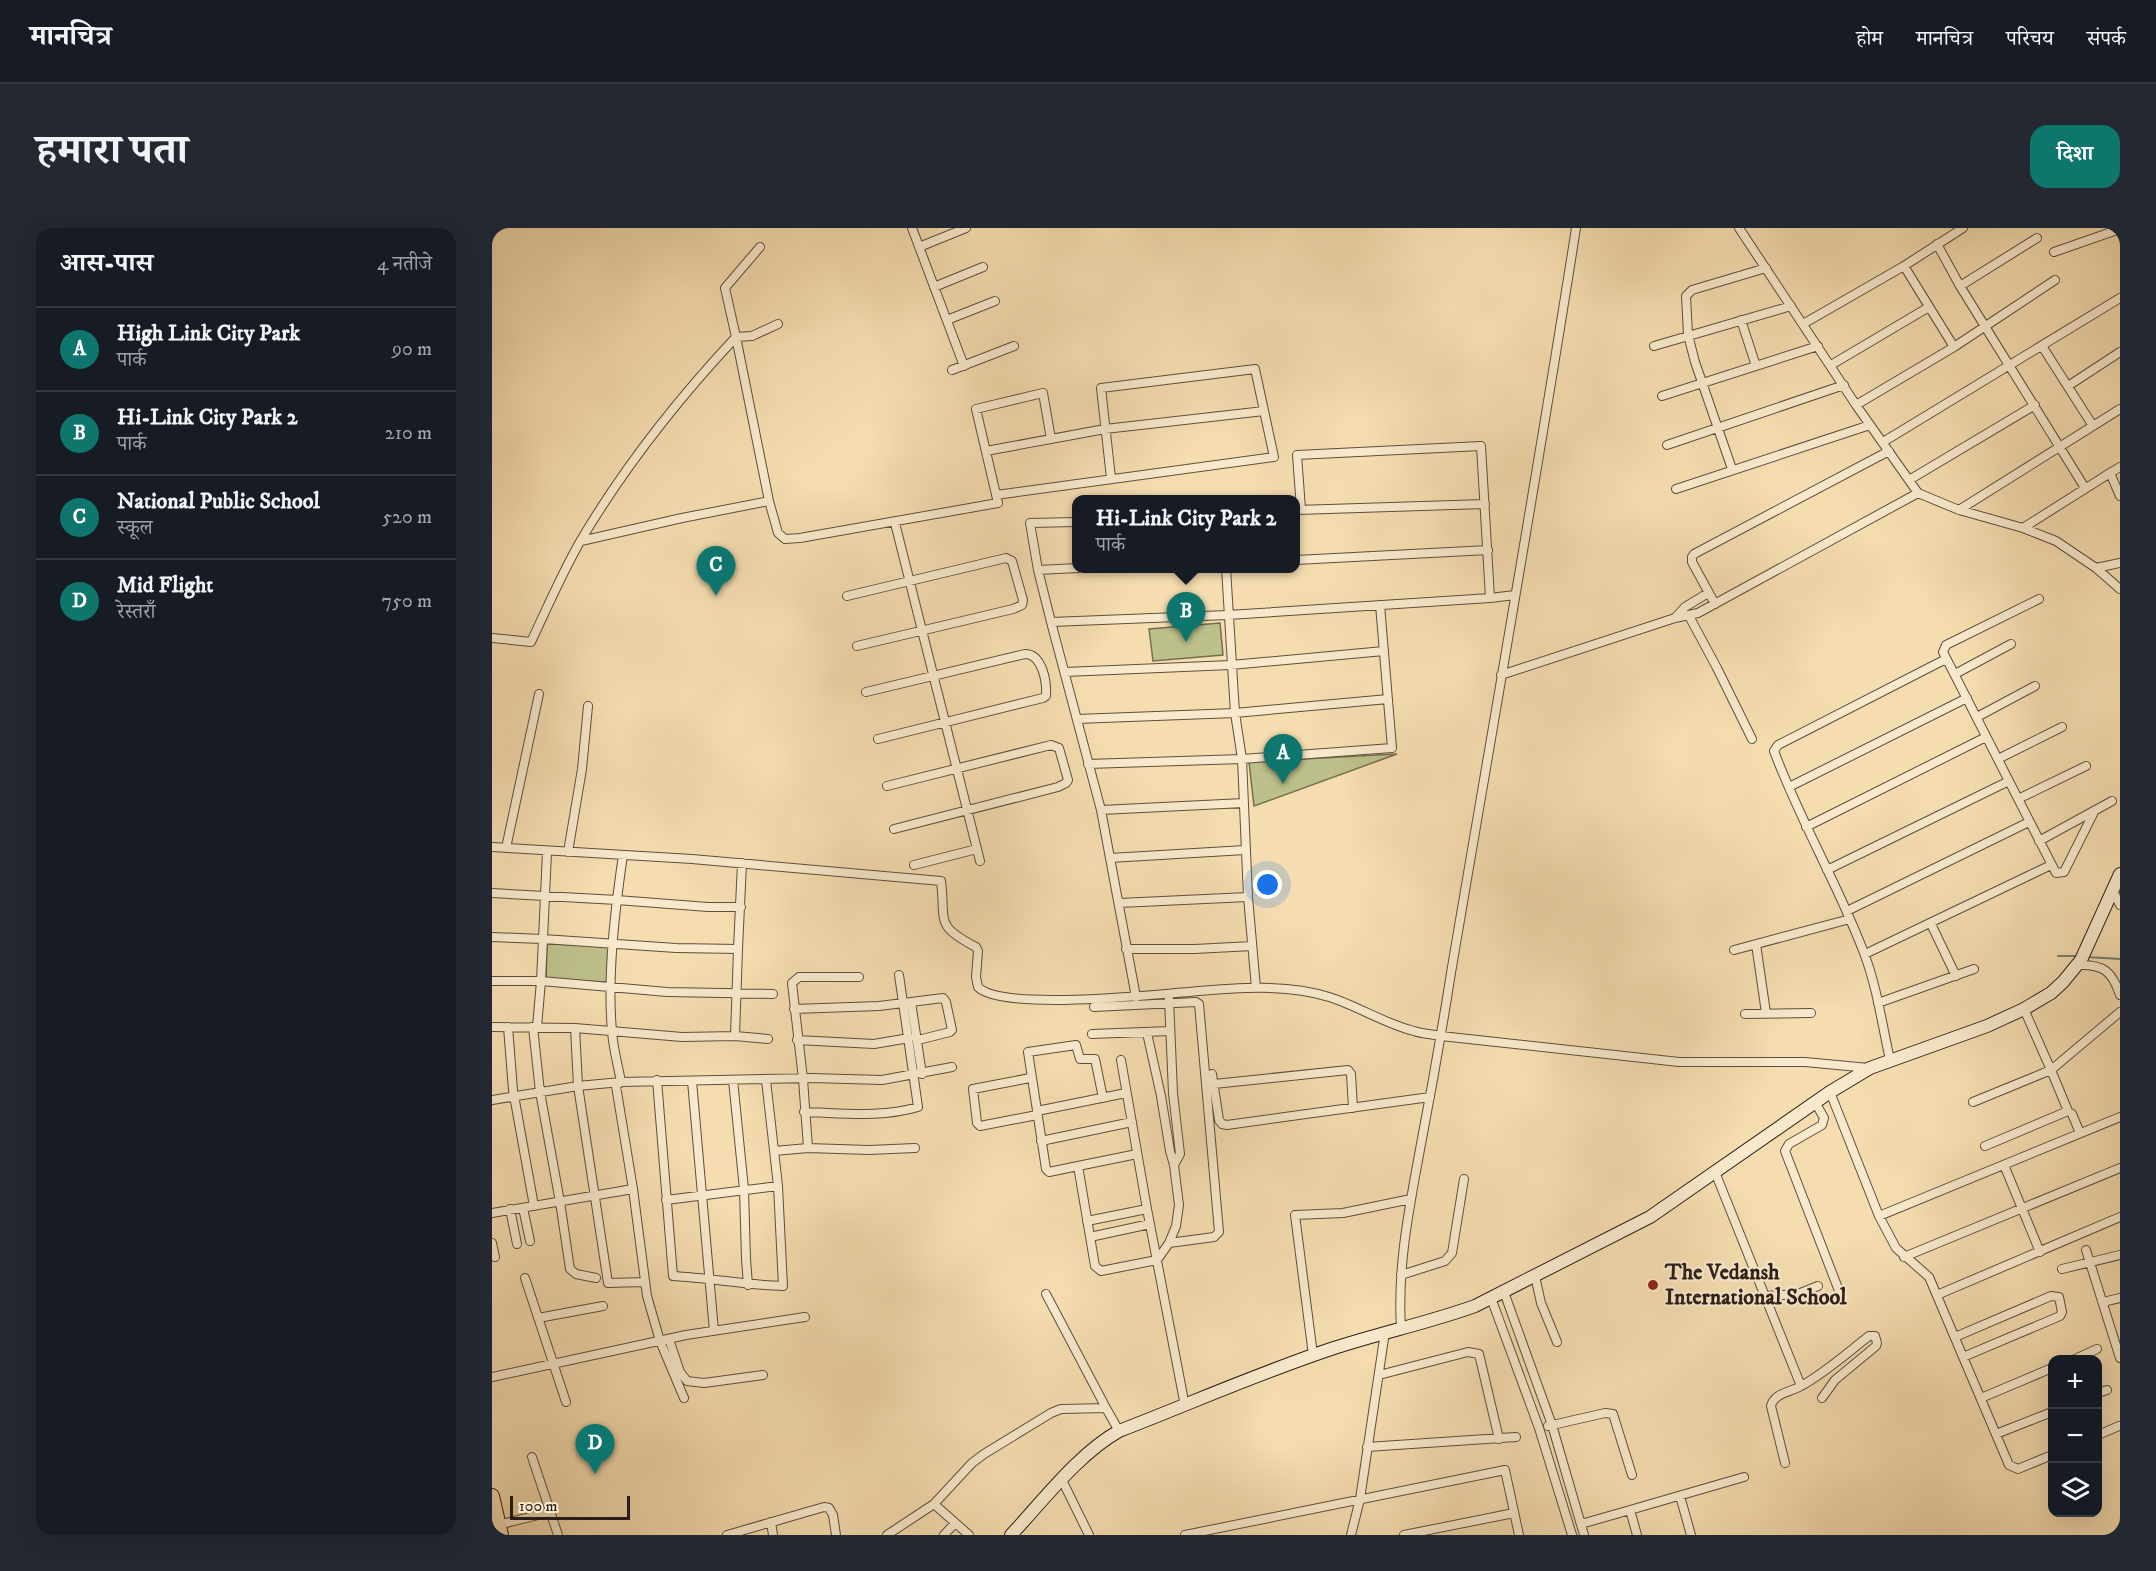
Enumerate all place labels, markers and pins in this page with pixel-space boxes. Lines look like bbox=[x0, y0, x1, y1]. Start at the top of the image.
pin: C bbox=[696, 546, 736, 596]
pin: B bbox=[1166, 592, 1206, 642]
pin: A bbox=[1264, 734, 1302, 784]
place label: The Vedansh International School bbox=[1664, 1259, 1847, 1311]
marker: The Vedansh International School bbox=[1646, 1278, 1660, 1292]
pin: D bbox=[576, 1424, 614, 1474]

